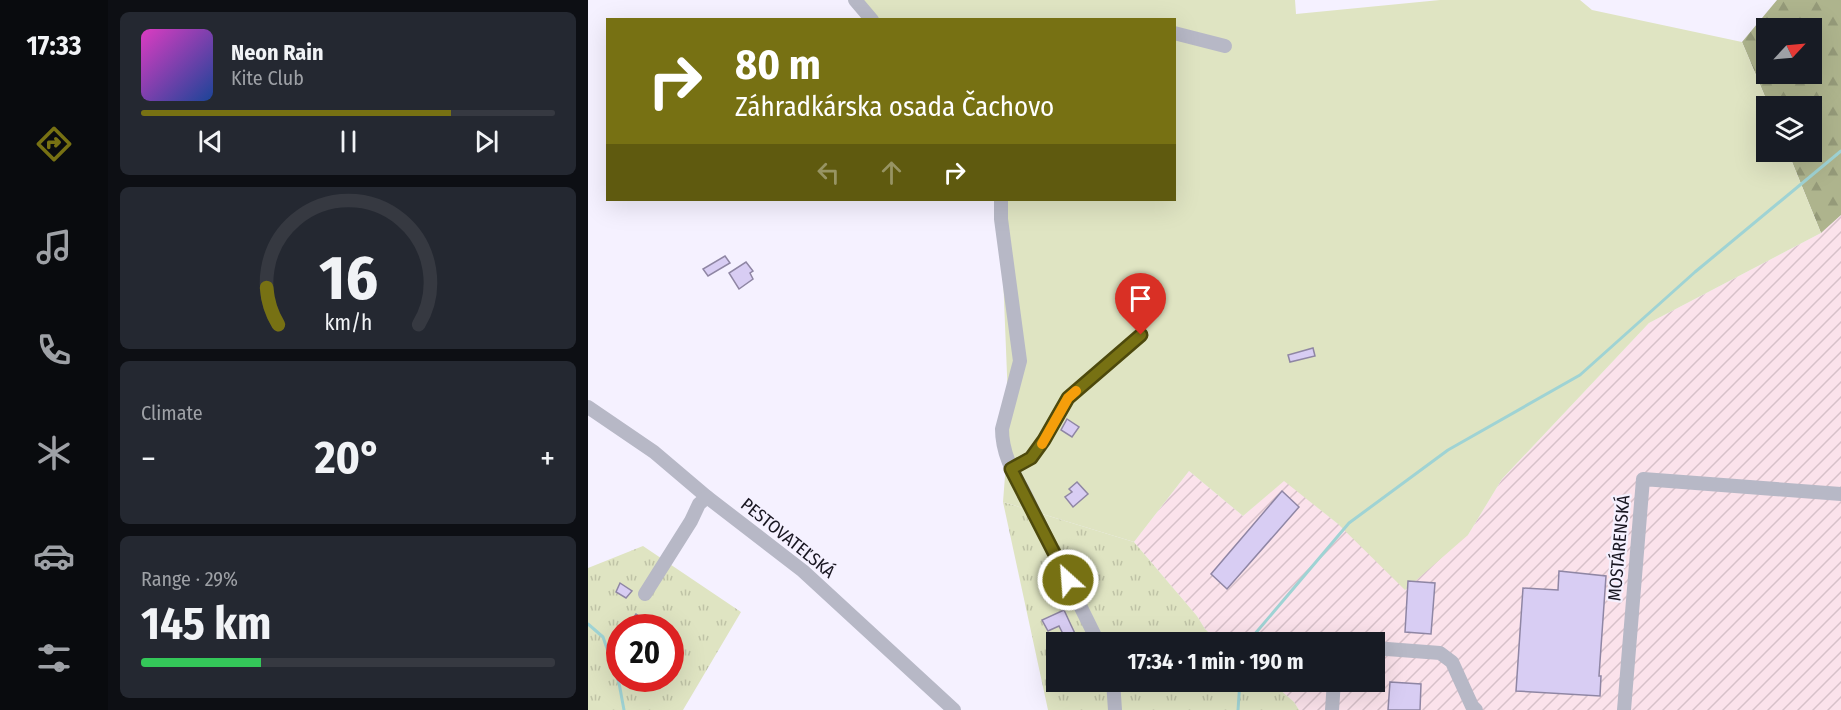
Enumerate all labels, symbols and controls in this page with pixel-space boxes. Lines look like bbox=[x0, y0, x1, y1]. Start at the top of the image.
north arrow bbox=[1756, 18, 1822, 84]
map controls bbox=[1756, 18, 1822, 162]
text: 17:33 bbox=[26, 30, 82, 62]
text: Neon Rain bbox=[231, 39, 324, 66]
text: 80 m bbox=[735, 40, 821, 90]
icon: right bbox=[636, 42, 714, 120]
text: Kite Club bbox=[231, 66, 304, 90]
text: Záhradkárska osada Čachovo bbox=[735, 91, 1054, 123]
button: layers bbox=[1756, 96, 1822, 162]
icon: directions bbox=[33, 123, 75, 165]
icon: previous bbox=[194, 125, 227, 158]
icon: pause bbox=[332, 125, 365, 158]
icon: next bbox=[470, 125, 503, 158]
icon: left bbox=[812, 156, 845, 189]
icon: ahead bbox=[875, 156, 908, 189]
icon: right bbox=[938, 156, 971, 189]
icon: music bbox=[33, 226, 75, 268]
text: 16 bbox=[318, 241, 378, 316]
pin bbox=[1115, 273, 1166, 335]
icon: arrive bbox=[1124, 282, 1157, 315]
text: km/h bbox=[324, 310, 372, 336]
icon: phone bbox=[33, 329, 75, 371]
text: Climate bbox=[141, 401, 203, 425]
text: 20° bbox=[315, 431, 381, 485]
icon: climate bbox=[33, 432, 75, 474]
text: − bbox=[141, 439, 156, 479]
text: + bbox=[540, 439, 555, 479]
street label: PESTOVATEĽSKÁ bbox=[736, 492, 841, 583]
street label: MOSTÁRENSKÁ bbox=[1602, 493, 1635, 602]
icon: car bbox=[33, 535, 75, 577]
position arrow bbox=[1036, 548, 1100, 612]
text: Range · 29% bbox=[141, 567, 238, 591]
text: 145 km bbox=[141, 597, 271, 651]
speed limit sign: 20 bbox=[606, 614, 684, 692]
icon: filters bbox=[33, 637, 75, 679]
text: 17:34 · 1 min · 190 m bbox=[1127, 648, 1304, 675]

